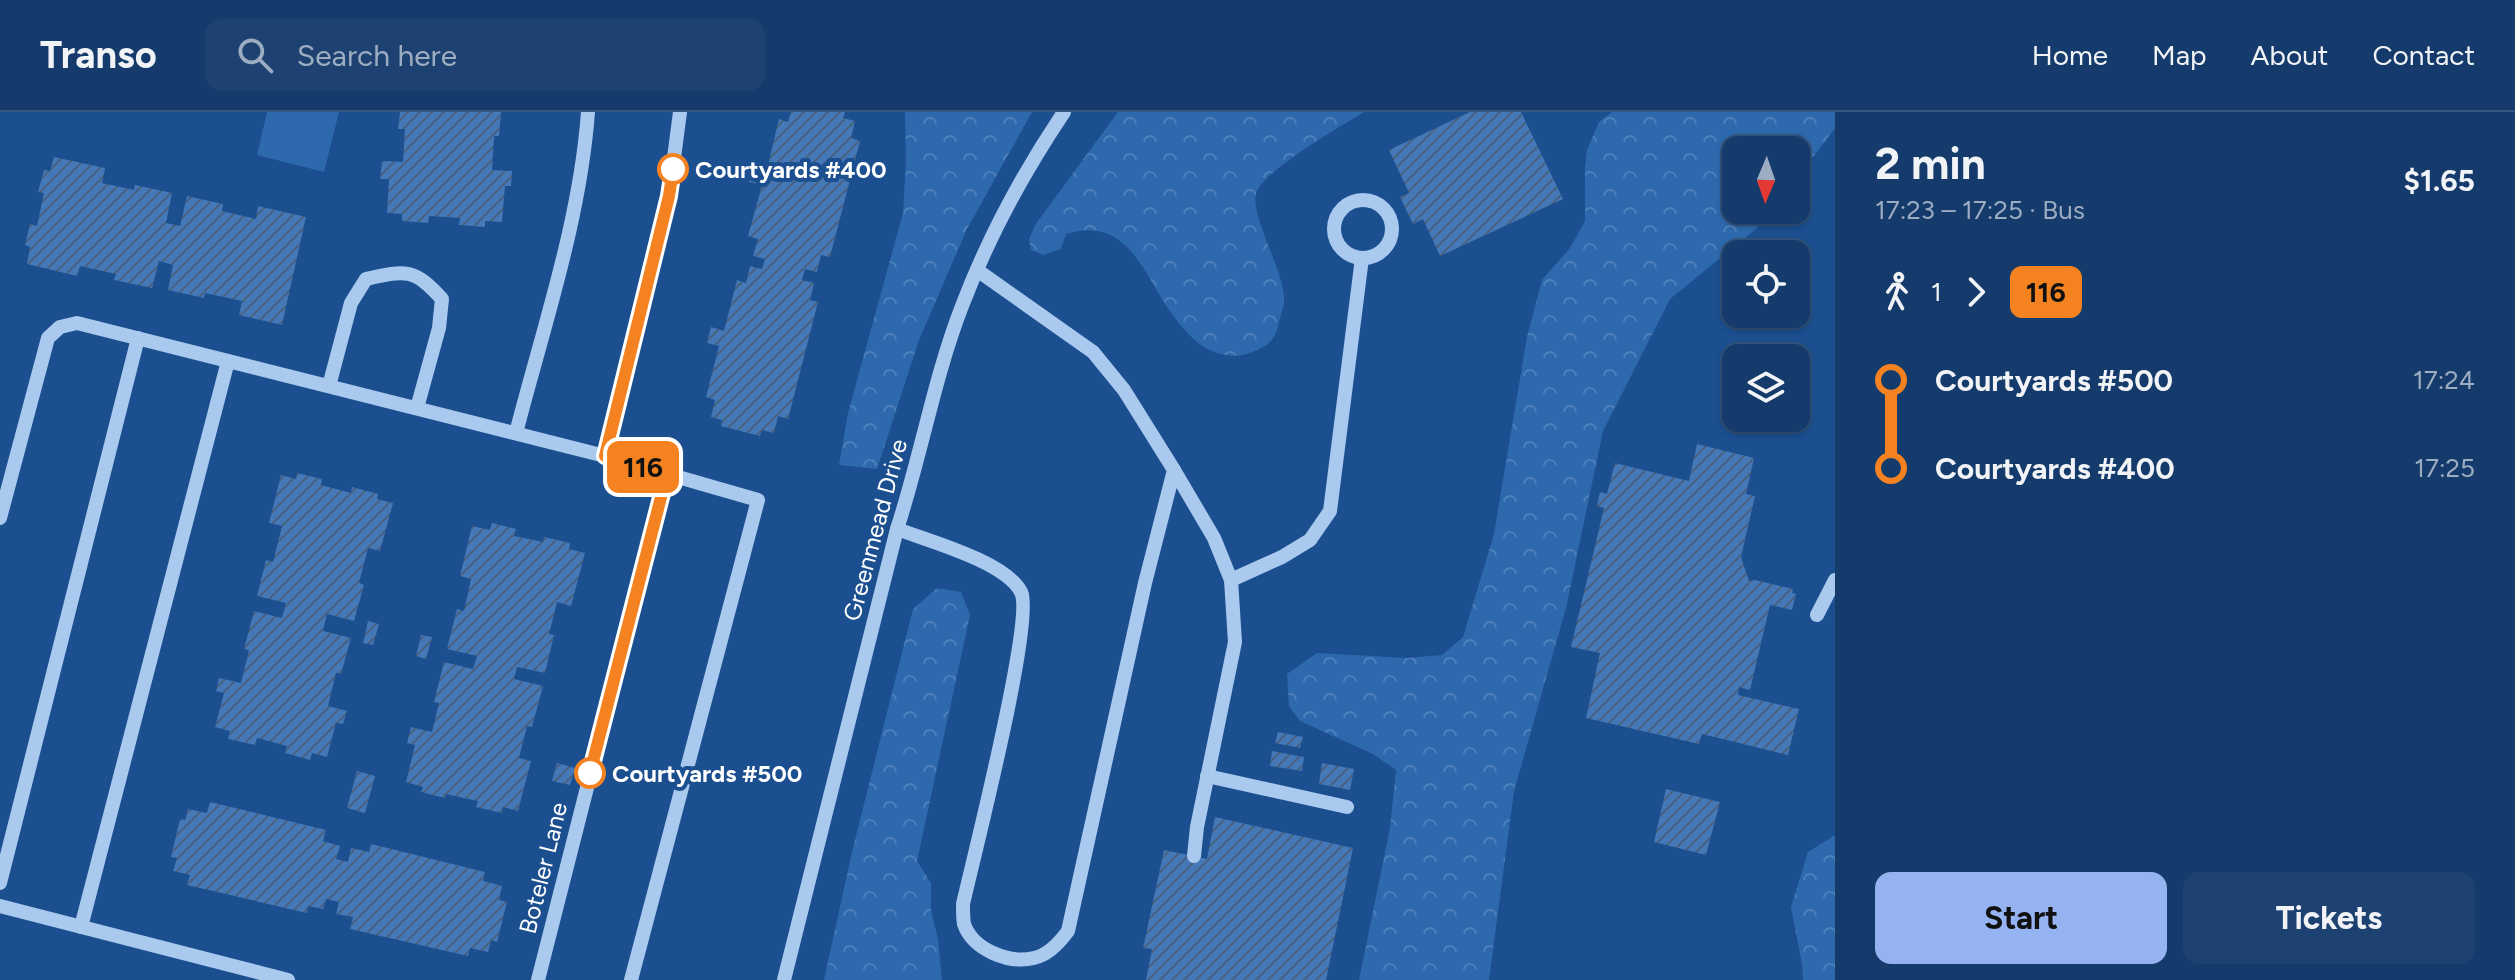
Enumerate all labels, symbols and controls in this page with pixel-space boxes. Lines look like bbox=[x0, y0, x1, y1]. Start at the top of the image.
search box bbox=[205, 19, 765, 91]
text: Transo bbox=[40, 32, 157, 78]
icon: search bbox=[233, 33, 277, 77]
text: Search here bbox=[297, 37, 457, 74]
text: Home bbox=[2032, 38, 2108, 72]
text: Map bbox=[2152, 38, 2207, 72]
text: About bbox=[2251, 38, 2328, 72]
text: Contact bbox=[2372, 38, 2475, 72]
north arrow bbox=[1722, 136, 1810, 224]
map controls bbox=[1722, 136, 1810, 432]
text: 2 min bbox=[1875, 137, 1986, 190]
marker: Courtyards #400 bbox=[658, 154, 688, 184]
place label: Courtyards #400 bbox=[695, 155, 887, 184]
text: $1.65 bbox=[2403, 162, 2475, 199]
text: 17:23 – 17:25 · Bus bbox=[1875, 194, 2085, 226]
button: locate bbox=[1722, 240, 1810, 328]
icon: walk bbox=[1875, 270, 1919, 314]
icon: forward bbox=[1954, 270, 1998, 314]
text: 116 bbox=[2026, 275, 2066, 309]
text: 1 bbox=[1931, 276, 1942, 308]
button: layers bbox=[1722, 344, 1810, 432]
text: Courtyards #500 bbox=[1935, 362, 2173, 399]
text: 17:24 bbox=[2413, 364, 2475, 396]
street label: Greenmead Drive bbox=[837, 436, 913, 624]
line badge: 116 bbox=[597, 441, 689, 493]
text: 116 bbox=[623, 450, 663, 484]
text: Courtyards #400 bbox=[1935, 450, 2175, 487]
text: 17:25 bbox=[2414, 452, 2475, 484]
marker: Courtyards #500 bbox=[575, 758, 605, 788]
place label: Courtyards #500 bbox=[612, 759, 802, 788]
street label: Boteler Lane bbox=[513, 799, 573, 937]
button: Start bbox=[1875, 872, 2167, 964]
button: Tickets bbox=[2183, 872, 2475, 964]

